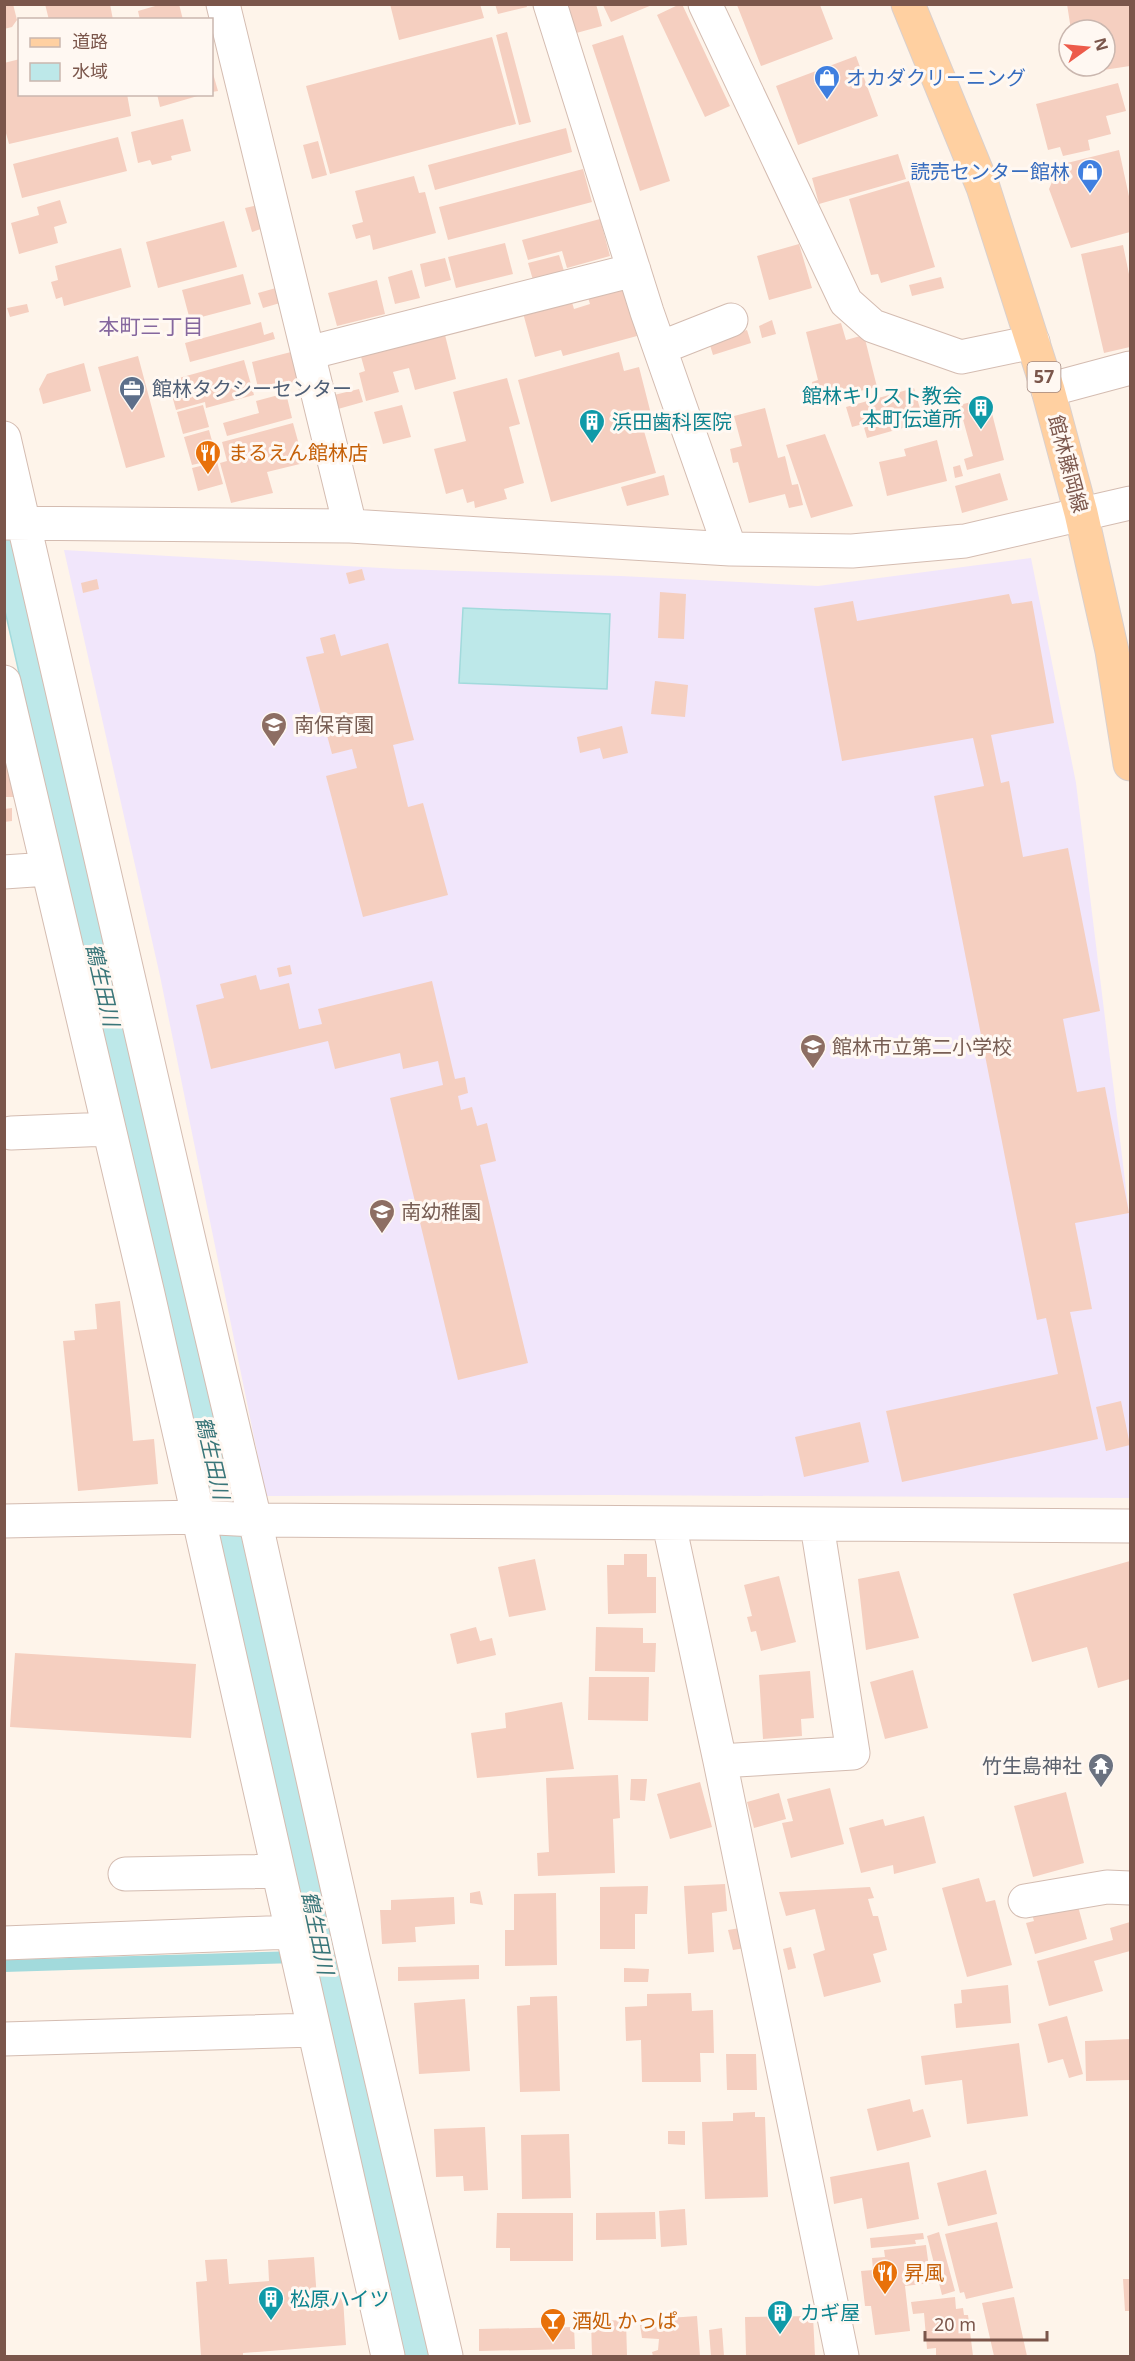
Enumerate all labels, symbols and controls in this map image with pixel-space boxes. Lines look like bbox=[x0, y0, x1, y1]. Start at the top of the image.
legend bbox=[18, 18, 213, 96]
north arrow bbox=[1057, 18, 1117, 78]
text: 道路 bbox=[72, 29, 108, 53]
text: N bbox=[1089, 35, 1114, 53]
text: 水域 bbox=[72, 59, 108, 83]
shop icon: オカダクリーニング bbox=[812, 63, 842, 101]
place label: オカダクリーニング bbox=[846, 64, 1026, 91]
shop icon: 読売センター館林 bbox=[1075, 157, 1105, 195]
place label: 読売センター館林 bbox=[910, 158, 1070, 185]
district label: 本町三丁目 bbox=[99, 312, 204, 340]
road number: 57 bbox=[1028, 362, 1060, 392]
office icon: 館林タクシーセンター bbox=[117, 374, 147, 412]
place label: 館林タクシーセンター bbox=[152, 375, 352, 402]
place label: 館林キリスト教会 本町伝道所 bbox=[802, 382, 962, 432]
building icon: 館林キリスト教会 本町伝道所 bbox=[966, 393, 996, 431]
building icon: 浜田歯科医院 bbox=[577, 407, 607, 445]
place label: 浜田歯科医院 bbox=[612, 408, 732, 435]
street label: 館林藤岡線 bbox=[1043, 412, 1094, 516]
restaurant icon: まるえん館林店 bbox=[193, 438, 223, 476]
place label: まるえん館林店 bbox=[228, 439, 368, 466]
school or university icon: 南保育園 bbox=[259, 710, 289, 748]
place label: 南保育園 bbox=[294, 711, 374, 738]
water label: 鶴生田川 bbox=[80, 941, 127, 1031]
school or university icon: 館林市立第二小学校 bbox=[798, 1032, 828, 1070]
place label: 館林市立第二小学校 bbox=[832, 1033, 1012, 1060]
school or university icon: 南幼稚園 bbox=[367, 1197, 397, 1235]
place label: 南幼稚園 bbox=[401, 1198, 481, 1225]
water label: 鶴生田川 bbox=[190, 1414, 237, 1504]
temple icon: 竹生島神社 bbox=[1086, 1751, 1116, 1789]
place label: 竹生島神社 bbox=[982, 1752, 1082, 1779]
water label: 鶴生田川 bbox=[296, 1889, 341, 1979]
restaurant icon: 昇風 bbox=[870, 2258, 900, 2296]
place label: 昇風 bbox=[904, 2259, 944, 2286]
building icon: 松原ハイツ bbox=[256, 2284, 286, 2322]
place label: 松原ハイツ bbox=[290, 2285, 390, 2312]
building icon: カギ屋 bbox=[765, 2298, 795, 2336]
place label: カギ屋 bbox=[800, 2299, 860, 2326]
scale bar bbox=[925, 2304, 1046, 2342]
bar icon: 酒処 かっぱ bbox=[538, 2306, 568, 2344]
place label: 酒処 かっぱ bbox=[572, 2307, 677, 2334]
text: 20 m bbox=[934, 2312, 976, 2336]

